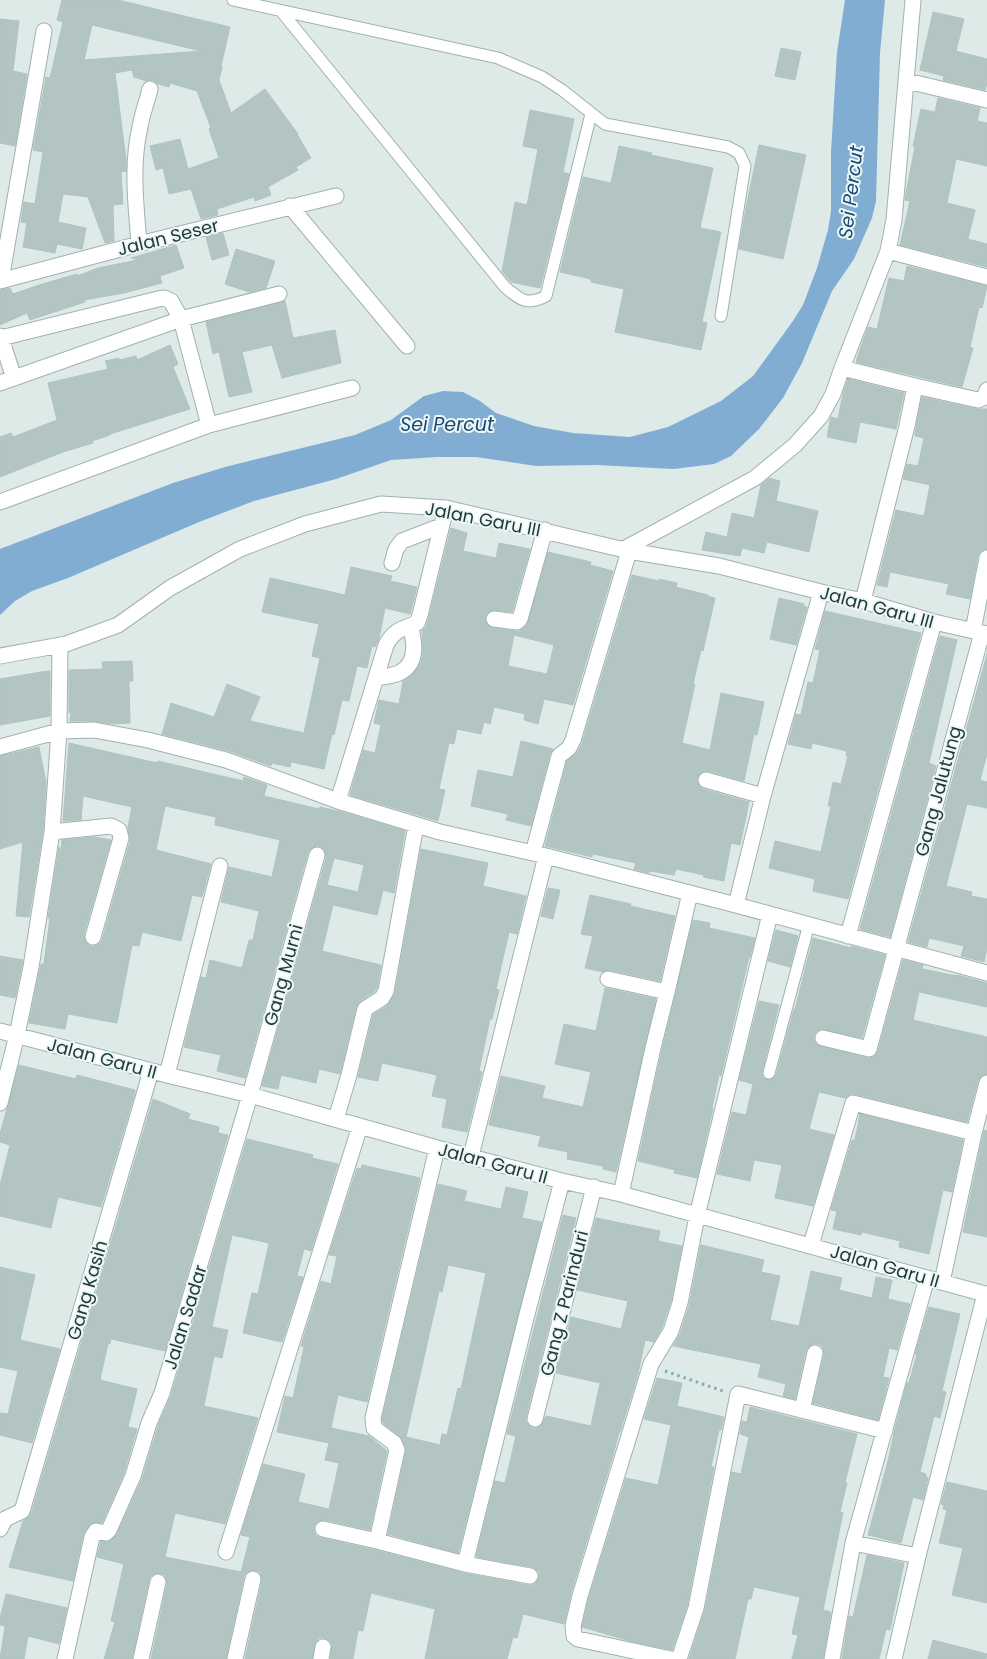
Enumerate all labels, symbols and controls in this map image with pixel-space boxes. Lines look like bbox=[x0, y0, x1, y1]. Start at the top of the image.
water label: Sei Percut bbox=[832, 143, 870, 240]
street label: Jalan Seser bbox=[115, 212, 222, 262]
water label: Sei Percut bbox=[400, 411, 495, 438]
street label: Jalan Garu III bbox=[423, 496, 543, 542]
street label: Jalan Garu III bbox=[817, 580, 937, 634]
street label: Gang Jalutung bbox=[909, 723, 967, 859]
street label: Gang Murni bbox=[257, 921, 309, 1029]
street label: Jalan Garu II bbox=[44, 1031, 160, 1085]
street label: Jalan Garu II bbox=[435, 1136, 551, 1190]
street label: Gang Z Parinduri bbox=[534, 1228, 594, 1378]
street label: Gang Kasih bbox=[61, 1237, 113, 1343]
street label: Jalan Garu II bbox=[827, 1238, 943, 1294]
street label: Jalan Sadar bbox=[157, 1261, 213, 1372]

